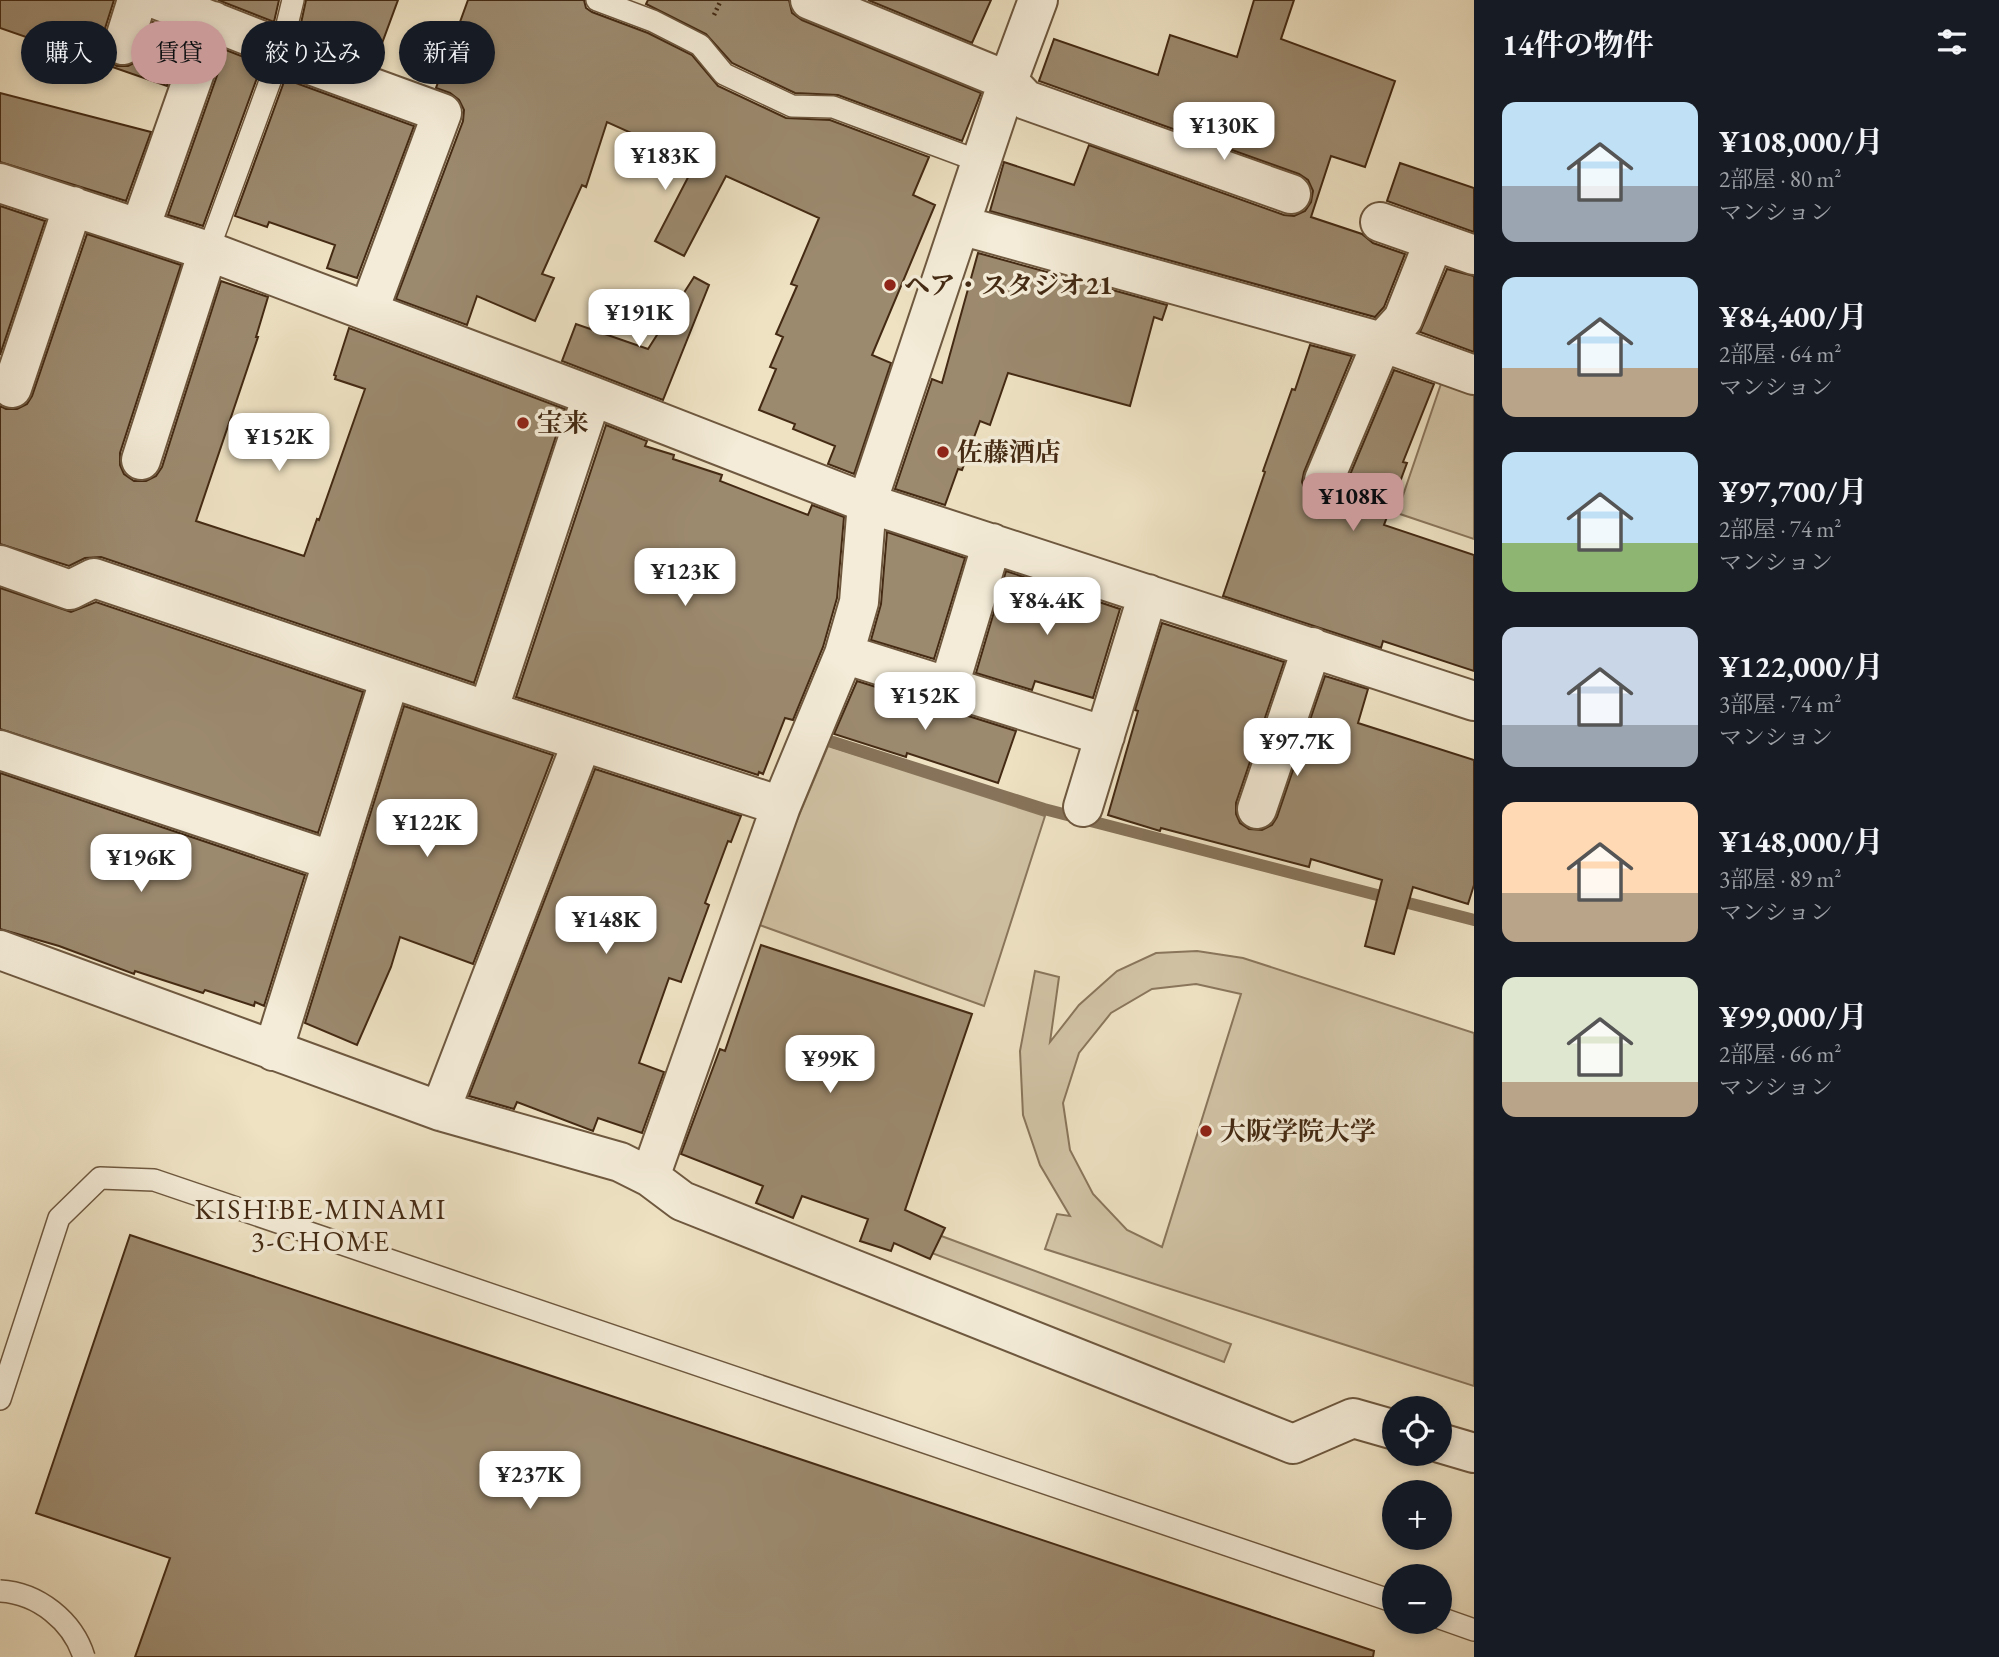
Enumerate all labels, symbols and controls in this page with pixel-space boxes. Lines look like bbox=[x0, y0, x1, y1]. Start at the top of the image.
chip: 購入 bbox=[21, 21, 117, 84]
chip: 賃貸 bbox=[131, 21, 227, 84]
chip: 絞り込み bbox=[241, 21, 385, 84]
chip: 新着 bbox=[399, 21, 495, 84]
icon: filters bbox=[1933, 23, 1971, 61]
text: 14件の物件 bbox=[1502, 25, 1654, 64]
pin: ¥130K bbox=[1175, 102, 1273, 162]
text: ¥130K bbox=[1189, 110, 1259, 140]
text: ¥108,000/月 bbox=[1719, 122, 1883, 161]
icon: home bbox=[1558, 130, 1642, 214]
pin: ¥183K bbox=[616, 132, 714, 192]
text: ¥183K bbox=[630, 140, 700, 170]
text: 2部屋 · 80 m² bbox=[1719, 164, 1841, 194]
text: マンション bbox=[1719, 197, 1833, 227]
place label: ヘア・スタジオ21 bbox=[904, 268, 1113, 302]
marker: ヘア・スタジオ21 bbox=[882, 277, 898, 293]
pin: ¥191K bbox=[590, 290, 688, 349]
text: ¥191K bbox=[604, 297, 674, 327]
text: ¥84,400/月 bbox=[1719, 297, 1868, 336]
icon: home bbox=[1558, 305, 1642, 389]
text: 2部屋 · 64 m² bbox=[1719, 339, 1841, 369]
text: マンション bbox=[1719, 372, 1833, 402]
place label: 宝来 bbox=[537, 406, 589, 440]
pin: ¥152K bbox=[230, 414, 328, 473]
marker: 宝来 bbox=[515, 415, 531, 431]
text: ¥152K bbox=[244, 421, 314, 451]
place label: 佐藤酒店 bbox=[957, 435, 1061, 469]
marker: 佐藤酒店 bbox=[935, 444, 951, 460]
text: ¥97,700/月 bbox=[1719, 472, 1868, 511]
pin: ¥108K bbox=[1304, 474, 1402, 533]
icon: home bbox=[1558, 480, 1642, 564]
text: ¥108K bbox=[1318, 481, 1388, 511]
text: 2部屋 · 74 m² bbox=[1719, 514, 1841, 544]
text: マンション bbox=[1719, 547, 1833, 577]
pin: ¥123K bbox=[636, 548, 734, 608]
text: ¥123K bbox=[650, 556, 720, 586]
pin: ¥84.4K bbox=[990, 578, 1104, 637]
text: ¥84.4K bbox=[1010, 585, 1084, 615]
text: ¥122,000/月 bbox=[1719, 647, 1883, 686]
icon: home bbox=[1558, 655, 1642, 739]
pin: ¥152K bbox=[876, 672, 974, 732]
text: ¥152K bbox=[890, 680, 960, 710]
text: 3部屋 · 74 m² bbox=[1719, 689, 1841, 719]
pin: ¥97.7K bbox=[1240, 718, 1354, 778]
text: マンション bbox=[1719, 722, 1833, 752]
text: ¥97.7K bbox=[1260, 726, 1334, 756]
pin: ¥122K bbox=[378, 800, 476, 859]
text: ¥122K bbox=[392, 807, 462, 837]
text: ¥148,000/月 bbox=[1719, 822, 1883, 861]
icon: home bbox=[1558, 830, 1642, 914]
pin: ¥196K bbox=[92, 834, 190, 894]
text: ¥196K bbox=[106, 842, 176, 872]
text: 3部屋 · 89 m² bbox=[1719, 864, 1841, 894]
pin: ¥148K bbox=[557, 897, 655, 956]
text: マンション bbox=[1719, 897, 1833, 927]
text: ¥148K bbox=[571, 904, 641, 934]
text: ¥99,000/月 bbox=[1719, 997, 1868, 1036]
icon: home bbox=[1558, 1005, 1642, 1089]
pin: ¥99K bbox=[789, 1036, 871, 1095]
text: 2部屋 · 66 m² bbox=[1719, 1039, 1841, 1069]
text: ¥99K bbox=[802, 1043, 858, 1073]
text: マンション bbox=[1719, 1072, 1833, 1102]
place label: 大阪学院大学 bbox=[1220, 1114, 1376, 1148]
marker: 大阪学院大学 bbox=[1198, 1123, 1214, 1139]
district label: KISHIBE-MINAMI 3-CHOME bbox=[195, 1191, 447, 1259]
map controls bbox=[1382, 1396, 1452, 1634]
button: locate bbox=[1382, 1396, 1452, 1466]
pin: ¥237K bbox=[481, 1452, 579, 1511]
text: ¥237K bbox=[495, 1459, 565, 1489]
button: + bbox=[1382, 1480, 1452, 1550]
button: − bbox=[1382, 1564, 1452, 1634]

